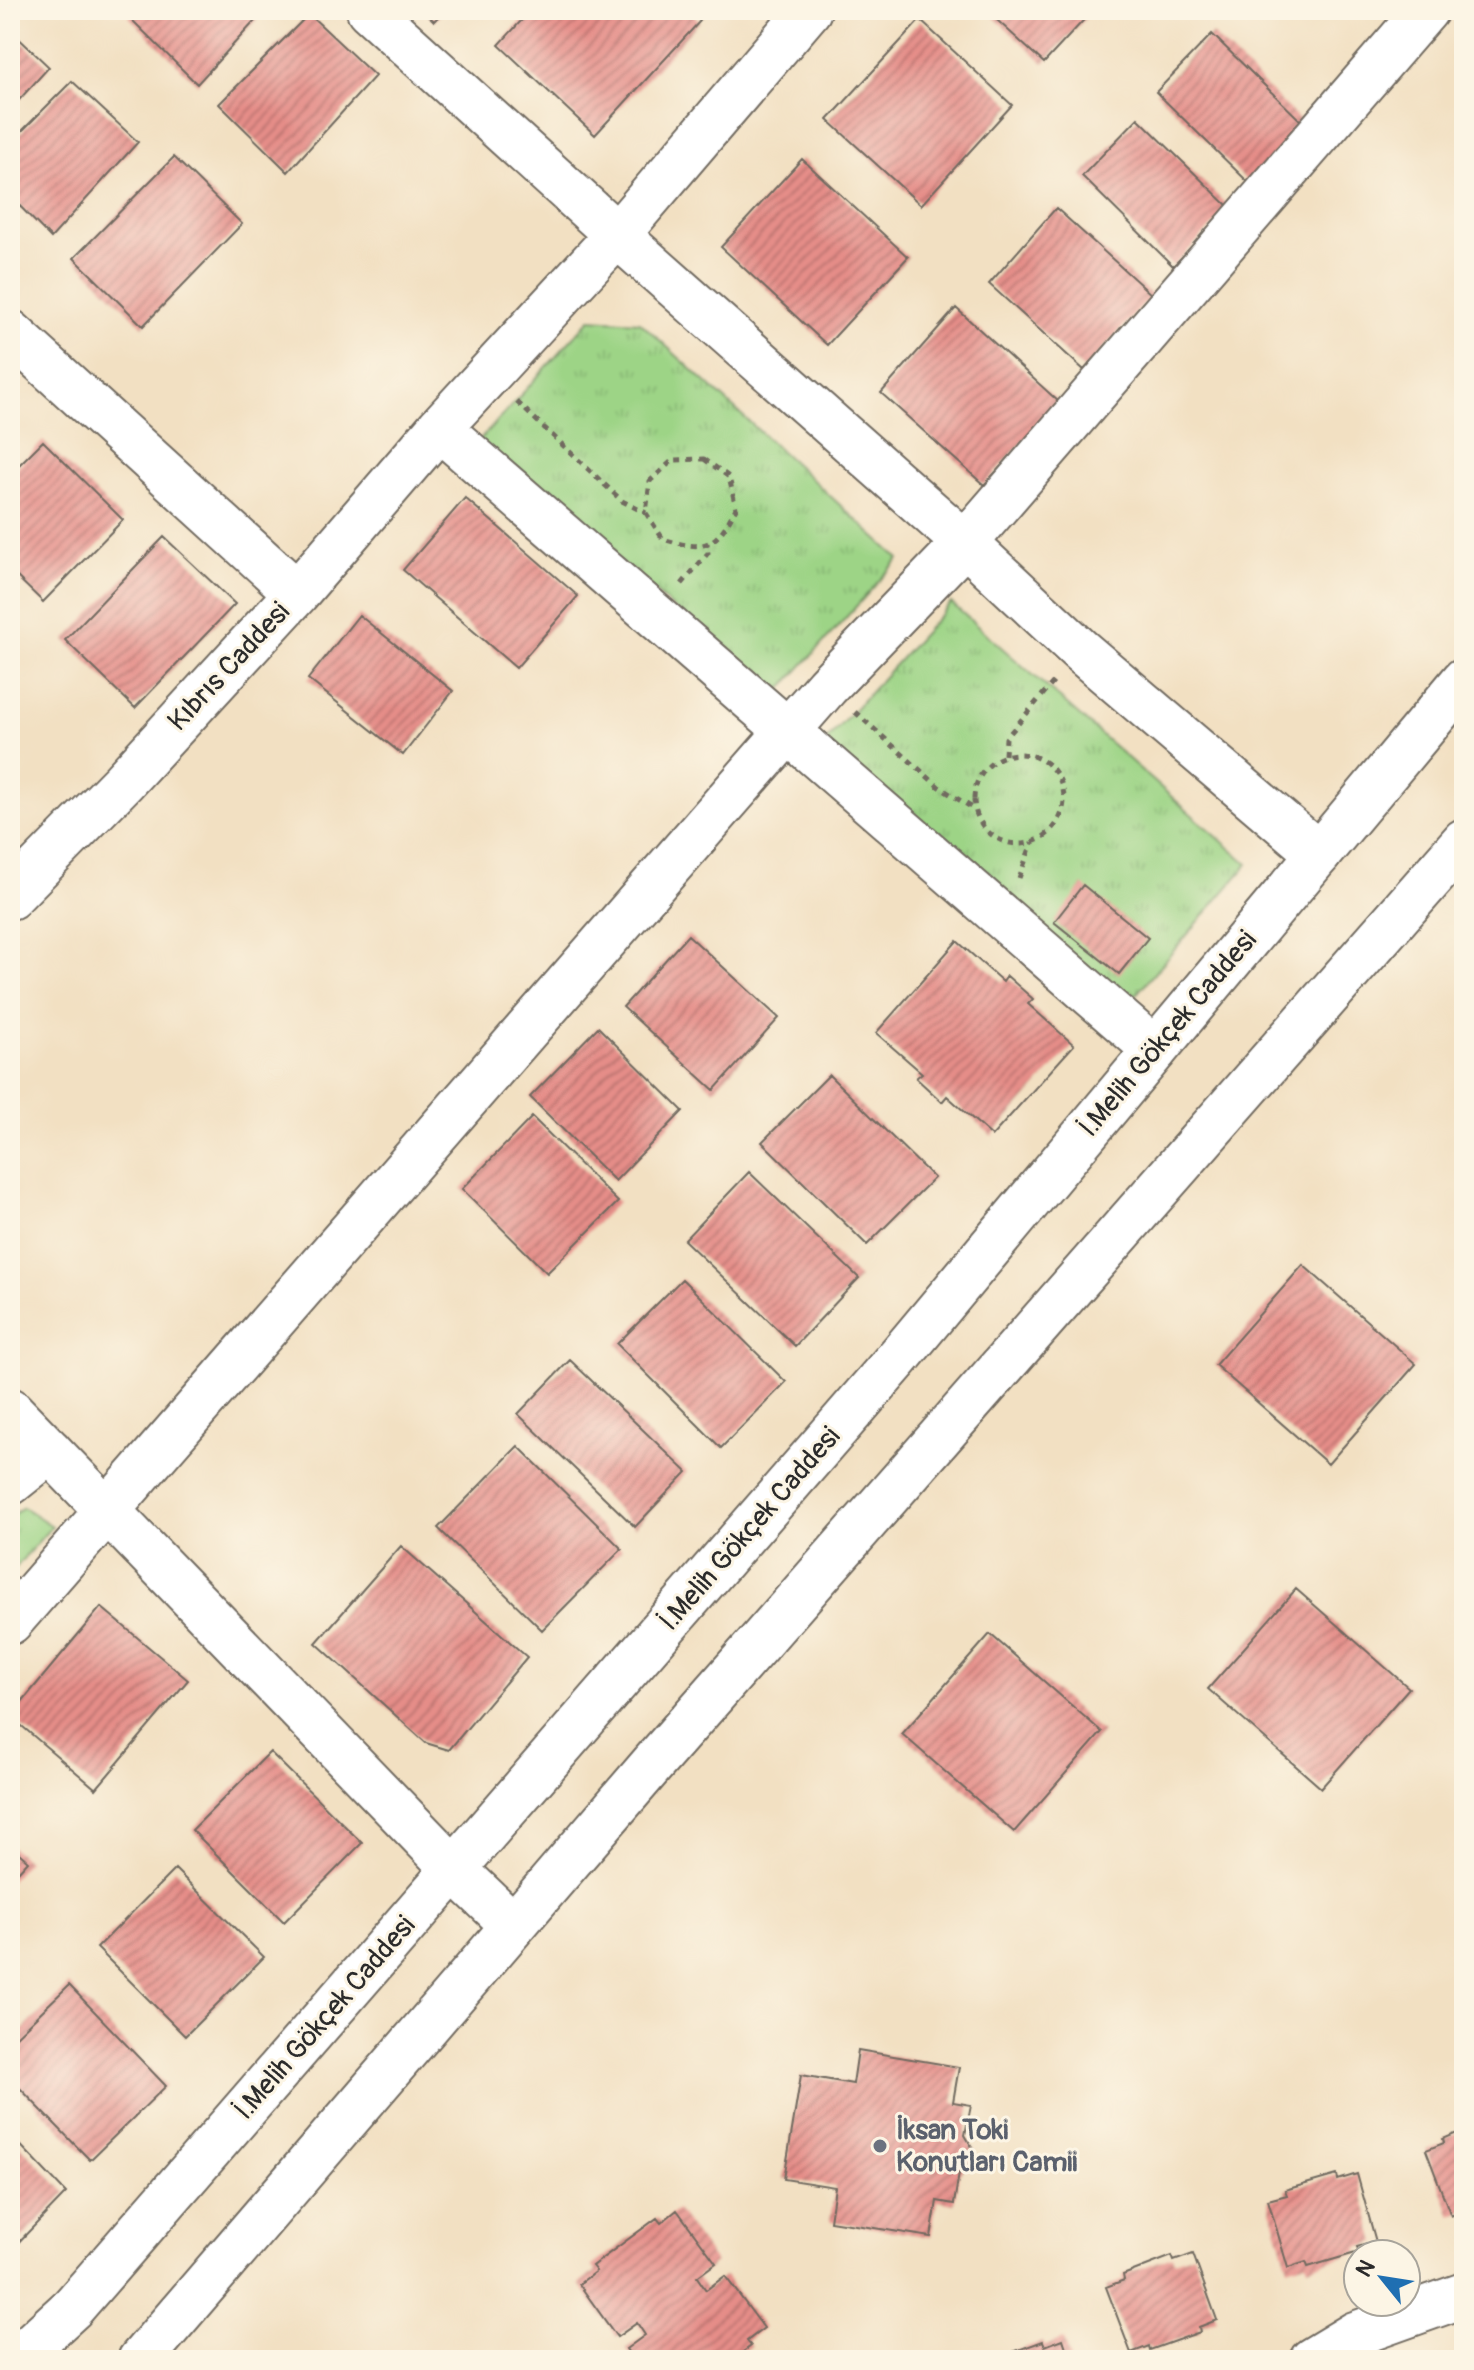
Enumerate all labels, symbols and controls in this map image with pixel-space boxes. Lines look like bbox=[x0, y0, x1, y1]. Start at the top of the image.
street label: Kıbrıs Caddesi bbox=[160, 595, 298, 739]
street label: İ.Melih Gökçek Caddesi bbox=[1071, 924, 1265, 1144]
street label: İ.Melih Gökçek Caddesi bbox=[652, 1420, 848, 1638]
street label: İ.Melih Gökçek Caddesi bbox=[227, 1909, 423, 2127]
place label: İksan Toki Konutları Camii bbox=[896, 2113, 1077, 2180]
marker: İksan Toki Konutları Camii bbox=[871, 2137, 889, 2155]
north arrow bbox=[1342, 2238, 1422, 2318]
text: N bbox=[1350, 2255, 1381, 2282]

